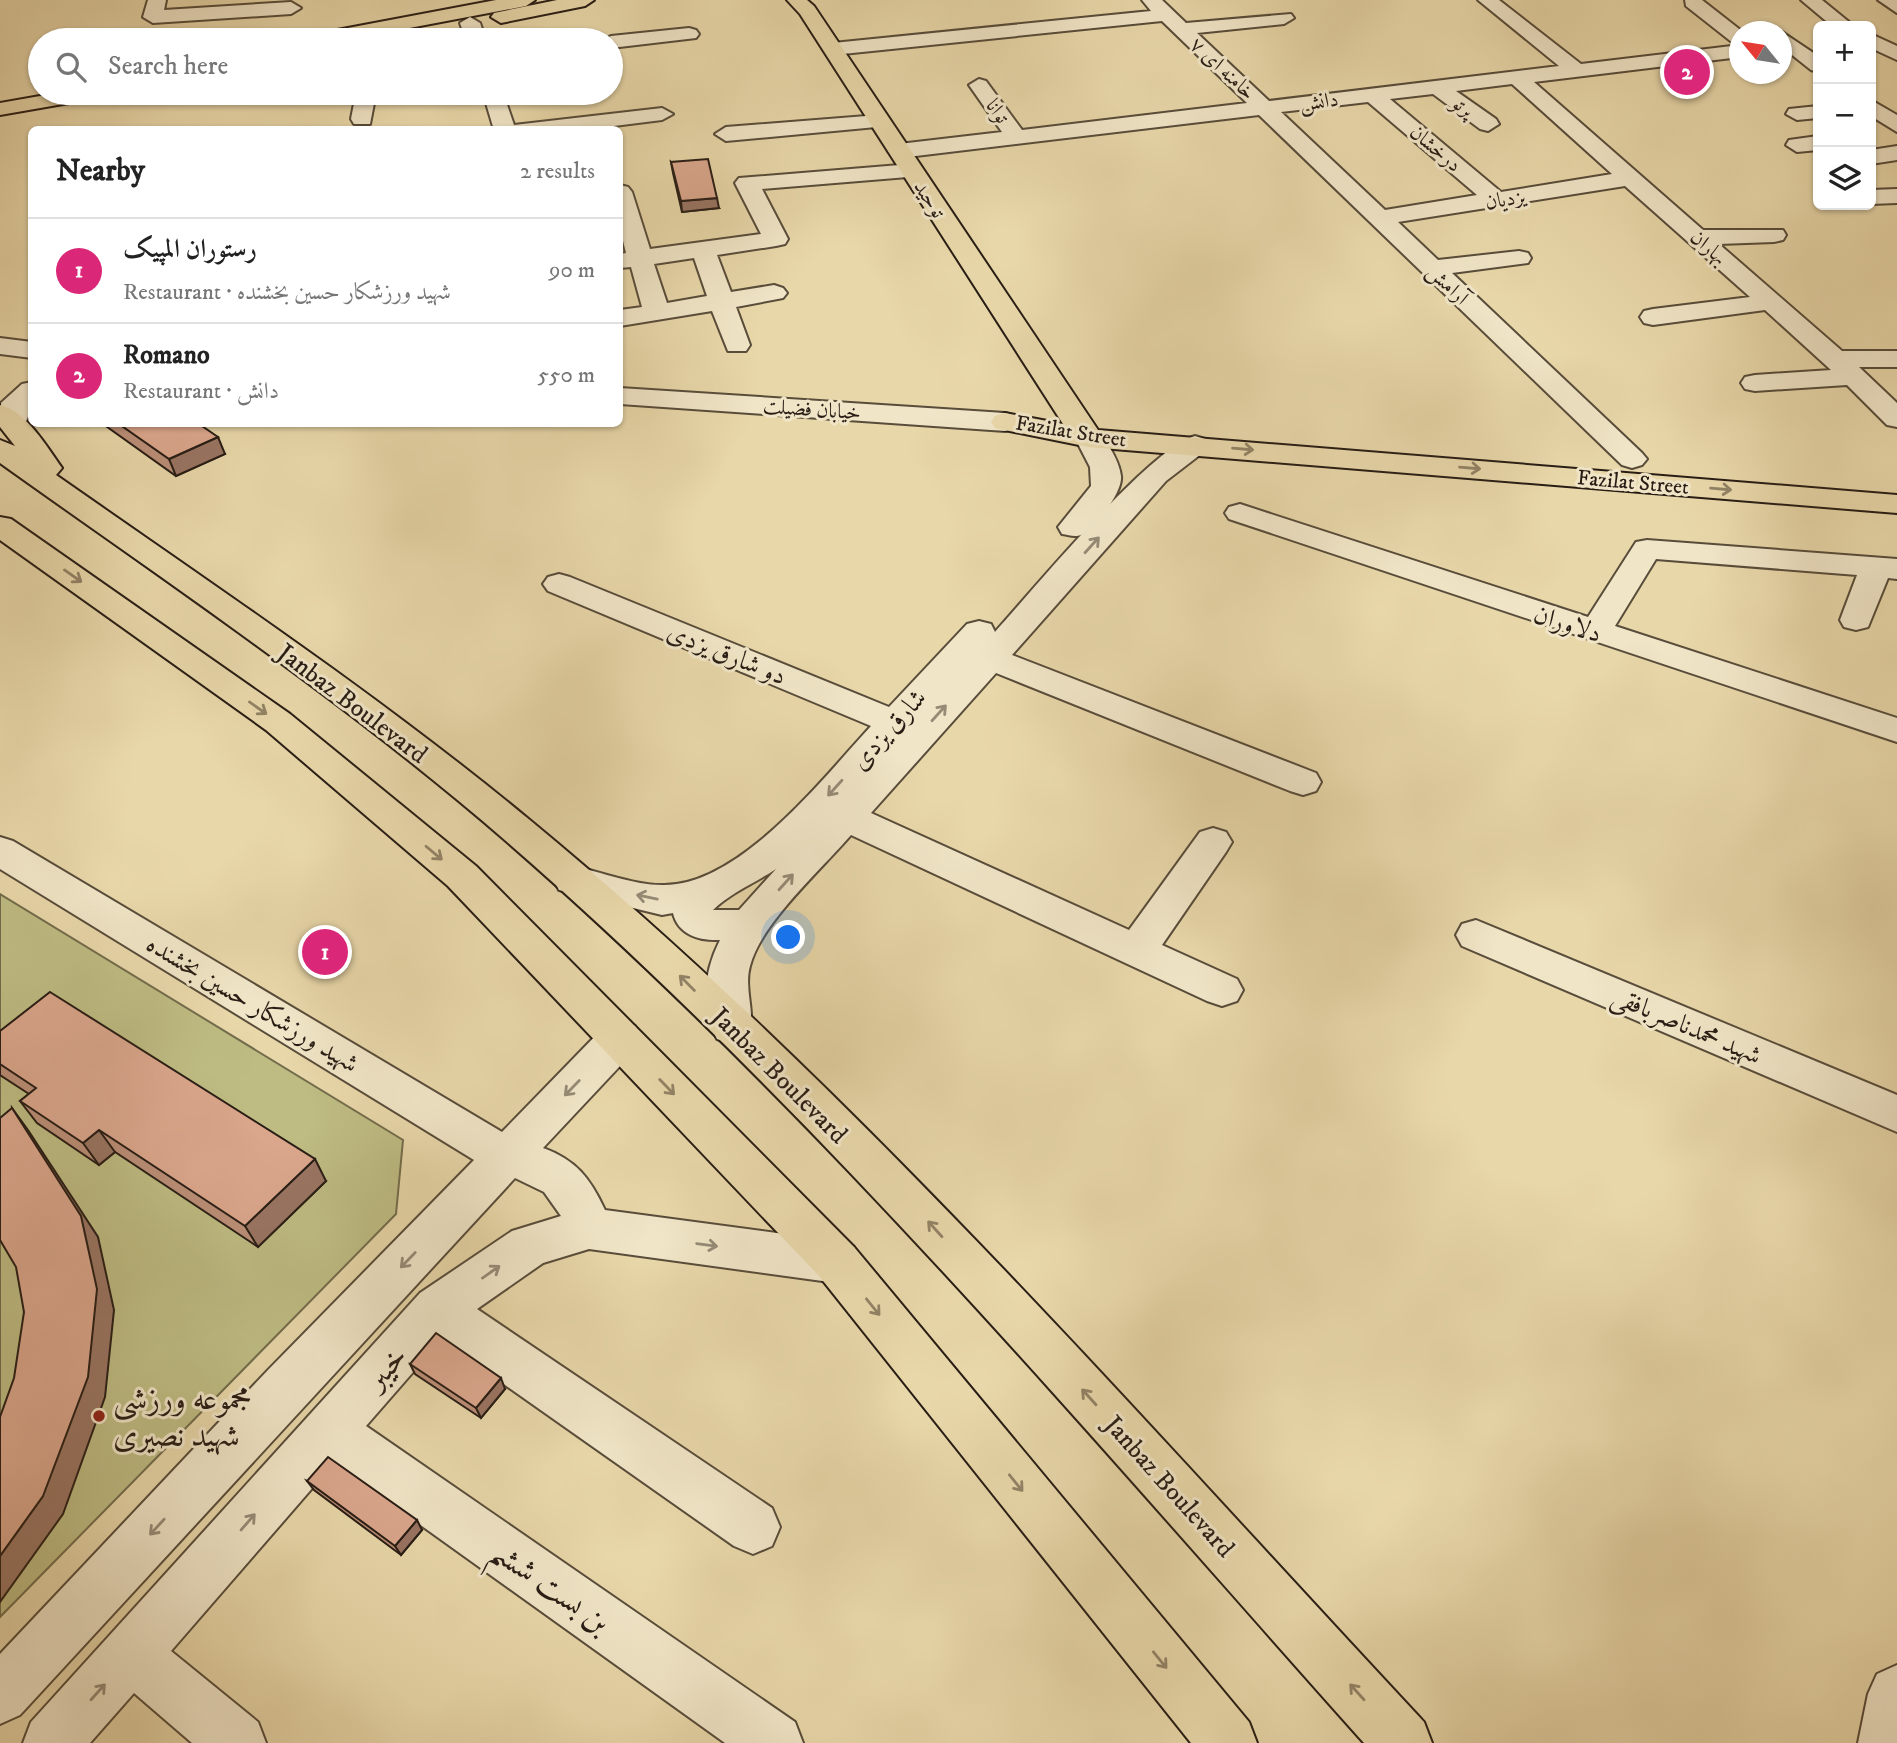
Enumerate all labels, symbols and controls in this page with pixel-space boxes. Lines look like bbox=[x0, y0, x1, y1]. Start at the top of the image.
north arrow bbox=[1729, 21, 1792, 84]
map controls bbox=[1813, 21, 1876, 210]
button: + bbox=[1813, 21, 1876, 84]
search box bbox=[28, 28, 623, 105]
street label: خامنه ای ۷ bbox=[1184, 32, 1261, 106]
pin: 2 bbox=[1664, 46, 1710, 98]
icon: search bbox=[52, 48, 90, 86]
text: Search here bbox=[108, 50, 228, 83]
button: − bbox=[1813, 84, 1876, 147]
street label: دانش bbox=[1298, 87, 1340, 117]
street label: پرتو bbox=[1445, 89, 1480, 125]
street label: توانا bbox=[979, 94, 1016, 130]
street label: درخشان bbox=[1404, 119, 1467, 178]
button: layers bbox=[1813, 147, 1876, 210]
text: Nearby bbox=[56, 153, 145, 190]
text: 2 results bbox=[520, 157, 595, 186]
street label: توحید bbox=[907, 176, 952, 224]
street label: یزدیان bbox=[1483, 184, 1529, 216]
street label: بهاران bbox=[1684, 225, 1732, 271]
text: رستوران المپیک bbox=[123, 233, 257, 266]
text: 1 bbox=[75, 256, 83, 285]
text: 90 m bbox=[549, 256, 595, 285]
street label: آرامش bbox=[1421, 258, 1476, 313]
text: Restaurant · شهید ورزشکار حسین بخشنده bbox=[123, 278, 451, 307]
text: Romano bbox=[123, 339, 210, 372]
text: 2 bbox=[73, 361, 85, 390]
text: 550 m bbox=[538, 361, 595, 390]
text: Restaurant · دانش bbox=[123, 377, 279, 406]
street label: خیابان فضیلت bbox=[762, 394, 862, 426]
street label: Fazilat Street bbox=[1014, 410, 1128, 454]
one-way arrow bbox=[1231, 443, 1254, 456]
one-way arrow bbox=[1458, 462, 1480, 475]
street label: Fazilat Street bbox=[1576, 465, 1690, 501]
one-way arrow bbox=[1709, 483, 1732, 496]
one-way arrow bbox=[1084, 536, 1100, 554]
one-way arrow bbox=[63, 569, 82, 583]
street label: دلاوران bbox=[1529, 598, 1606, 651]
street label: دو شارق یزدی bbox=[662, 615, 791, 693]
street label: Janbaz Boulevard bbox=[269, 636, 434, 771]
street label: شارق یزدی bbox=[844, 682, 934, 778]
one-way arrow bbox=[248, 701, 267, 715]
one-way arrow bbox=[931, 705, 947, 723]
one-way arrow bbox=[826, 779, 843, 796]
one-way arrow bbox=[424, 845, 442, 860]
one-way arrow bbox=[778, 874, 795, 891]
one-way arrow bbox=[636, 889, 659, 903]
your location bbox=[771, 920, 805, 954]
pin: 1 bbox=[302, 926, 348, 978]
street label: شهید ورزشکار حسین بخشنده bbox=[140, 928, 365, 1081]
one-way arrow bbox=[678, 974, 695, 991]
street label: شهید محمدناصربافقی bbox=[1606, 980, 1766, 1074]
street label: Janbaz Boulevard bbox=[702, 999, 854, 1151]
one-way arrow bbox=[659, 1078, 676, 1095]
one-way arrow bbox=[564, 1079, 581, 1096]
one-way arrow bbox=[927, 1220, 943, 1238]
one-way arrow bbox=[695, 1239, 717, 1252]
one-way arrow bbox=[400, 1251, 417, 1268]
one-way arrow bbox=[481, 1265, 500, 1279]
one-way arrow bbox=[865, 1297, 881, 1315]
street label: خیبر bbox=[354, 1338, 417, 1401]
place label: مجموعه ورزشی شهید نصیری bbox=[113, 1380, 252, 1457]
one-way arrow bbox=[1080, 1389, 1097, 1406]
marker: مجموعه ورزشی شهید نصیری bbox=[91, 1408, 107, 1424]
street label: Janbaz Boulevard bbox=[1095, 1408, 1241, 1565]
one-way arrow bbox=[1009, 1474, 1024, 1492]
one-way arrow bbox=[240, 1513, 256, 1531]
one-way arrow bbox=[148, 1518, 165, 1535]
street label: بن بست ششم bbox=[477, 1532, 618, 1652]
one-way arrow bbox=[1152, 1650, 1168, 1668]
one-way arrow bbox=[1349, 1683, 1365, 1701]
one-way arrow bbox=[89, 1684, 106, 1701]

